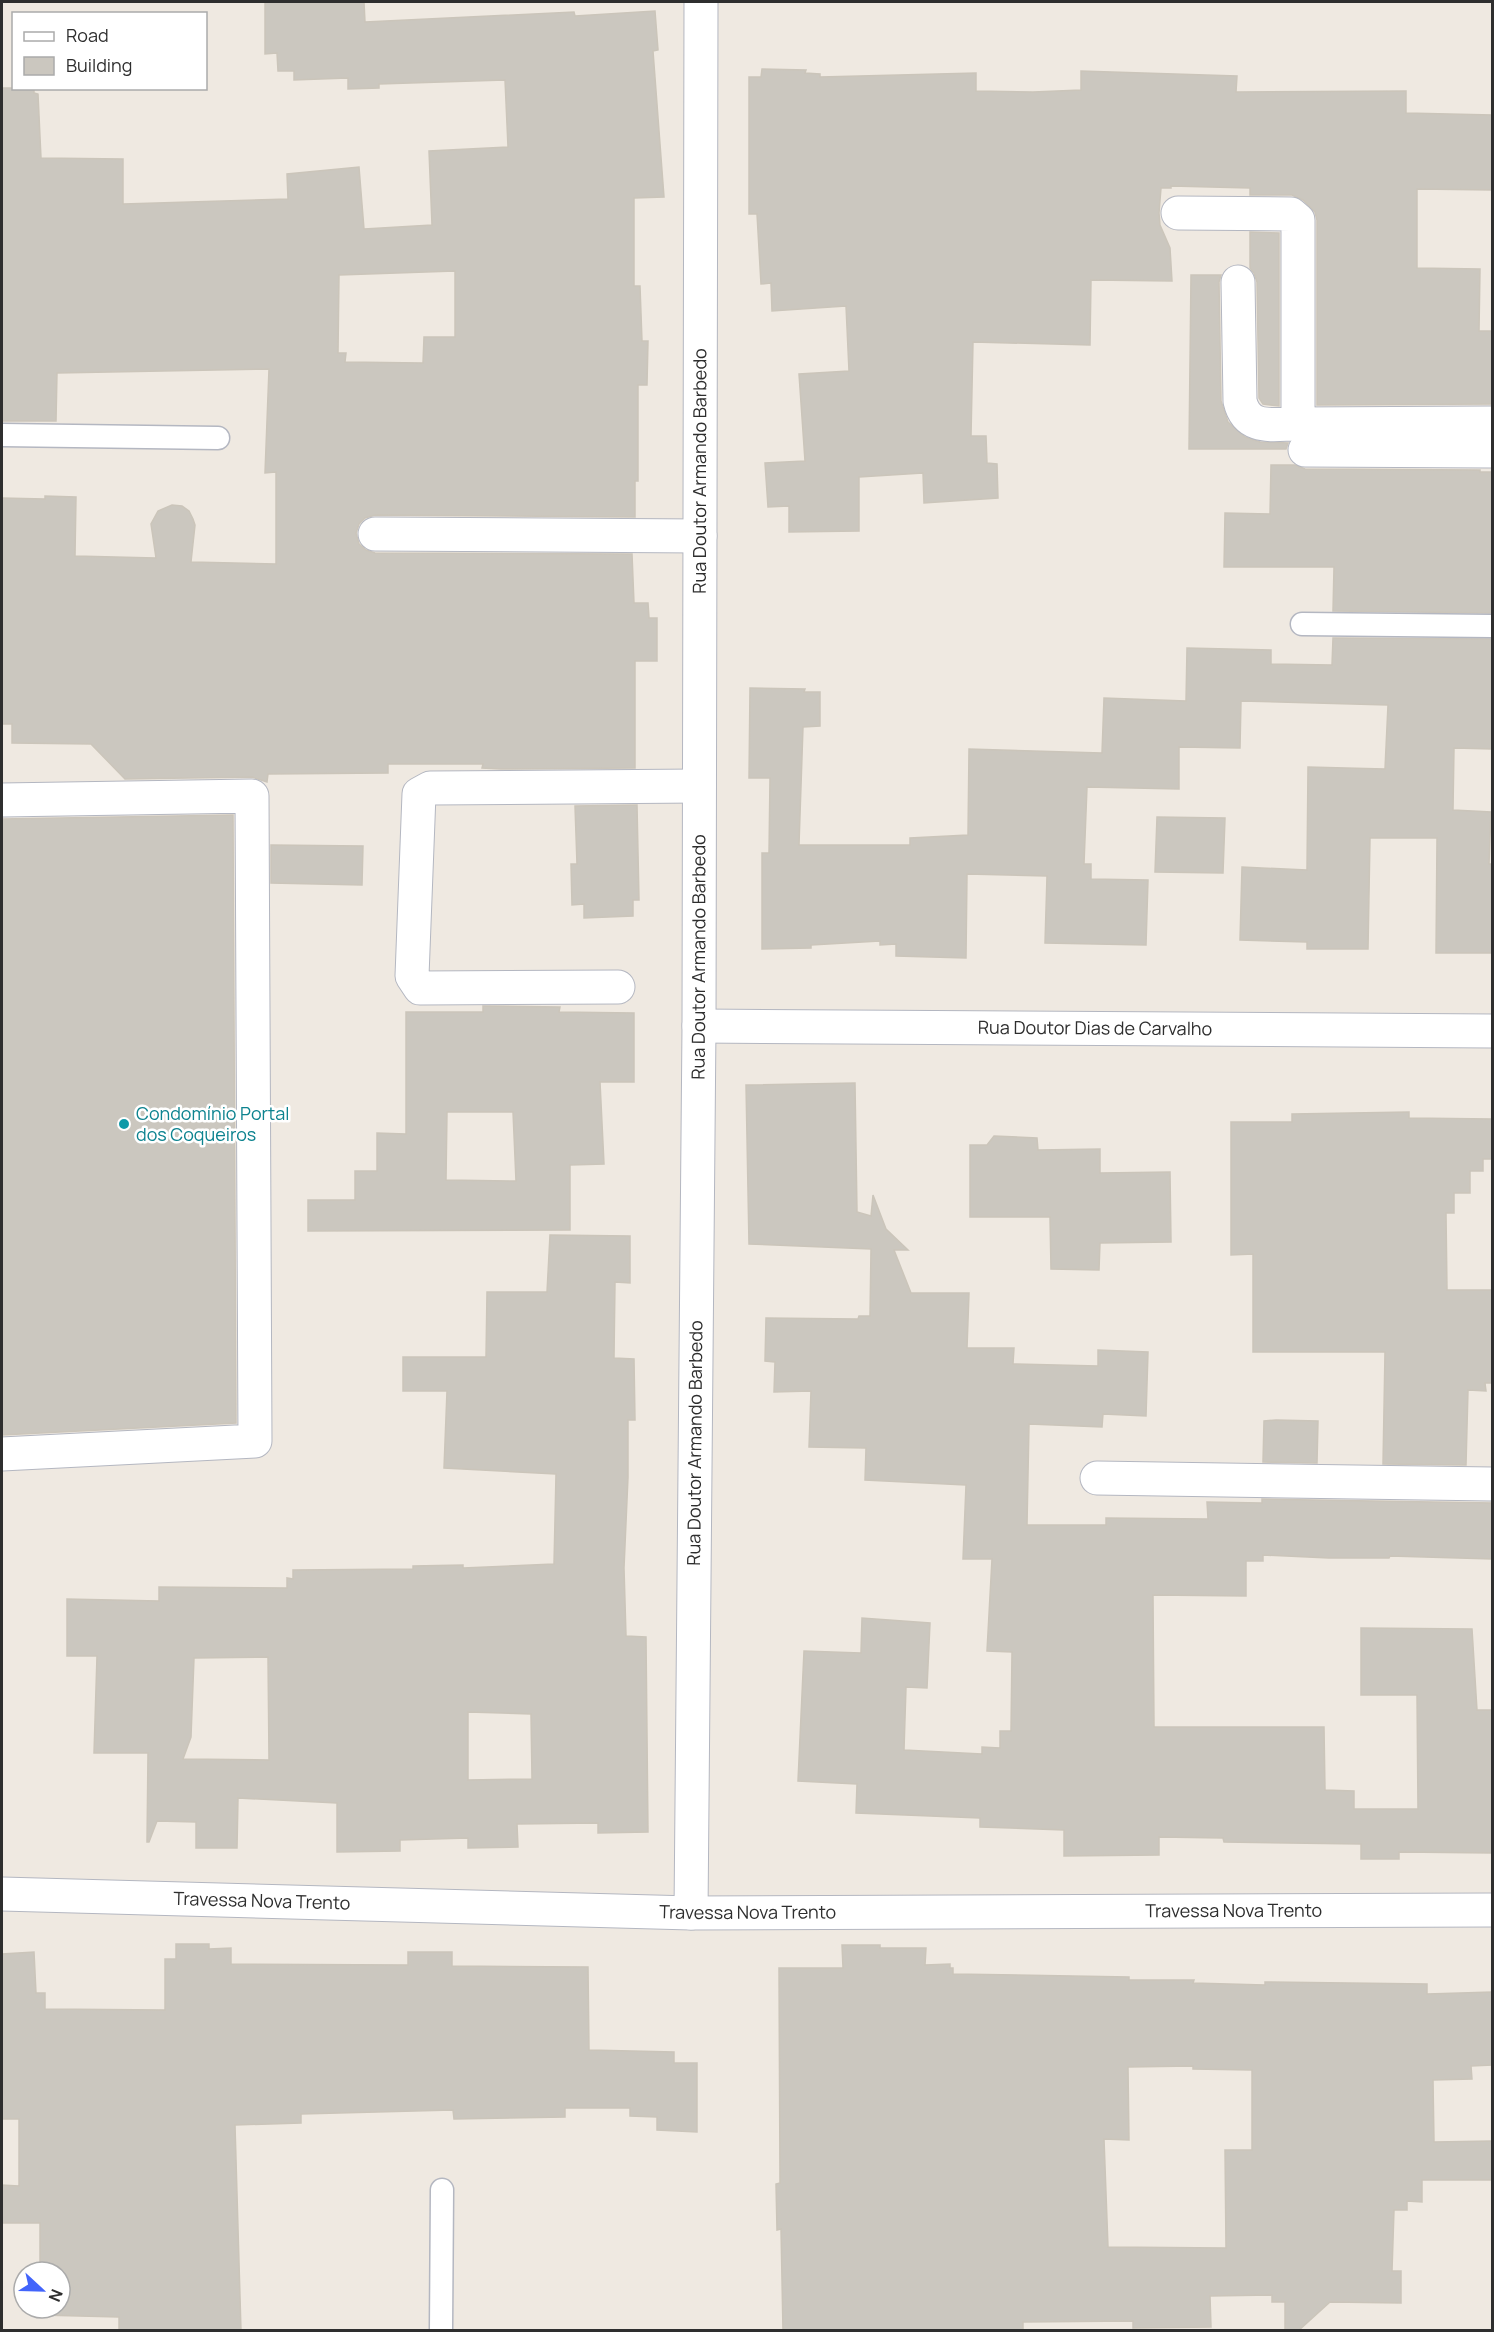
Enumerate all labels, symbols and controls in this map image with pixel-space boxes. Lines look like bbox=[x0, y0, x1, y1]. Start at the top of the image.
legend bbox=[12, 12, 207, 90]
text: Road bbox=[66, 23, 109, 47]
text: Building bbox=[66, 53, 132, 77]
street label: Rua Doutor Armando Barbedo bbox=[687, 348, 711, 594]
street label: Rua Doutor Armando Barbedo bbox=[686, 834, 710, 1080]
street label: Rua Doutor Dias de Carvalho bbox=[978, 1015, 1212, 1040]
place label: Condomínio Portal dos Coqueiros bbox=[136, 1101, 289, 1146]
marker: Condomínio Portal dos Coqueiros bbox=[117, 1117, 131, 1131]
street label: Rua Doutor Armando Barbedo bbox=[681, 1320, 707, 1566]
street label: Travessa Nova Trento bbox=[173, 1886, 351, 1915]
street label: Travessa Nova Trento bbox=[1145, 1898, 1322, 1922]
street label: Travessa Nova Trento bbox=[659, 1899, 836, 1924]
north arrow bbox=[12, 2260, 72, 2320]
text: N bbox=[44, 2286, 68, 2305]

